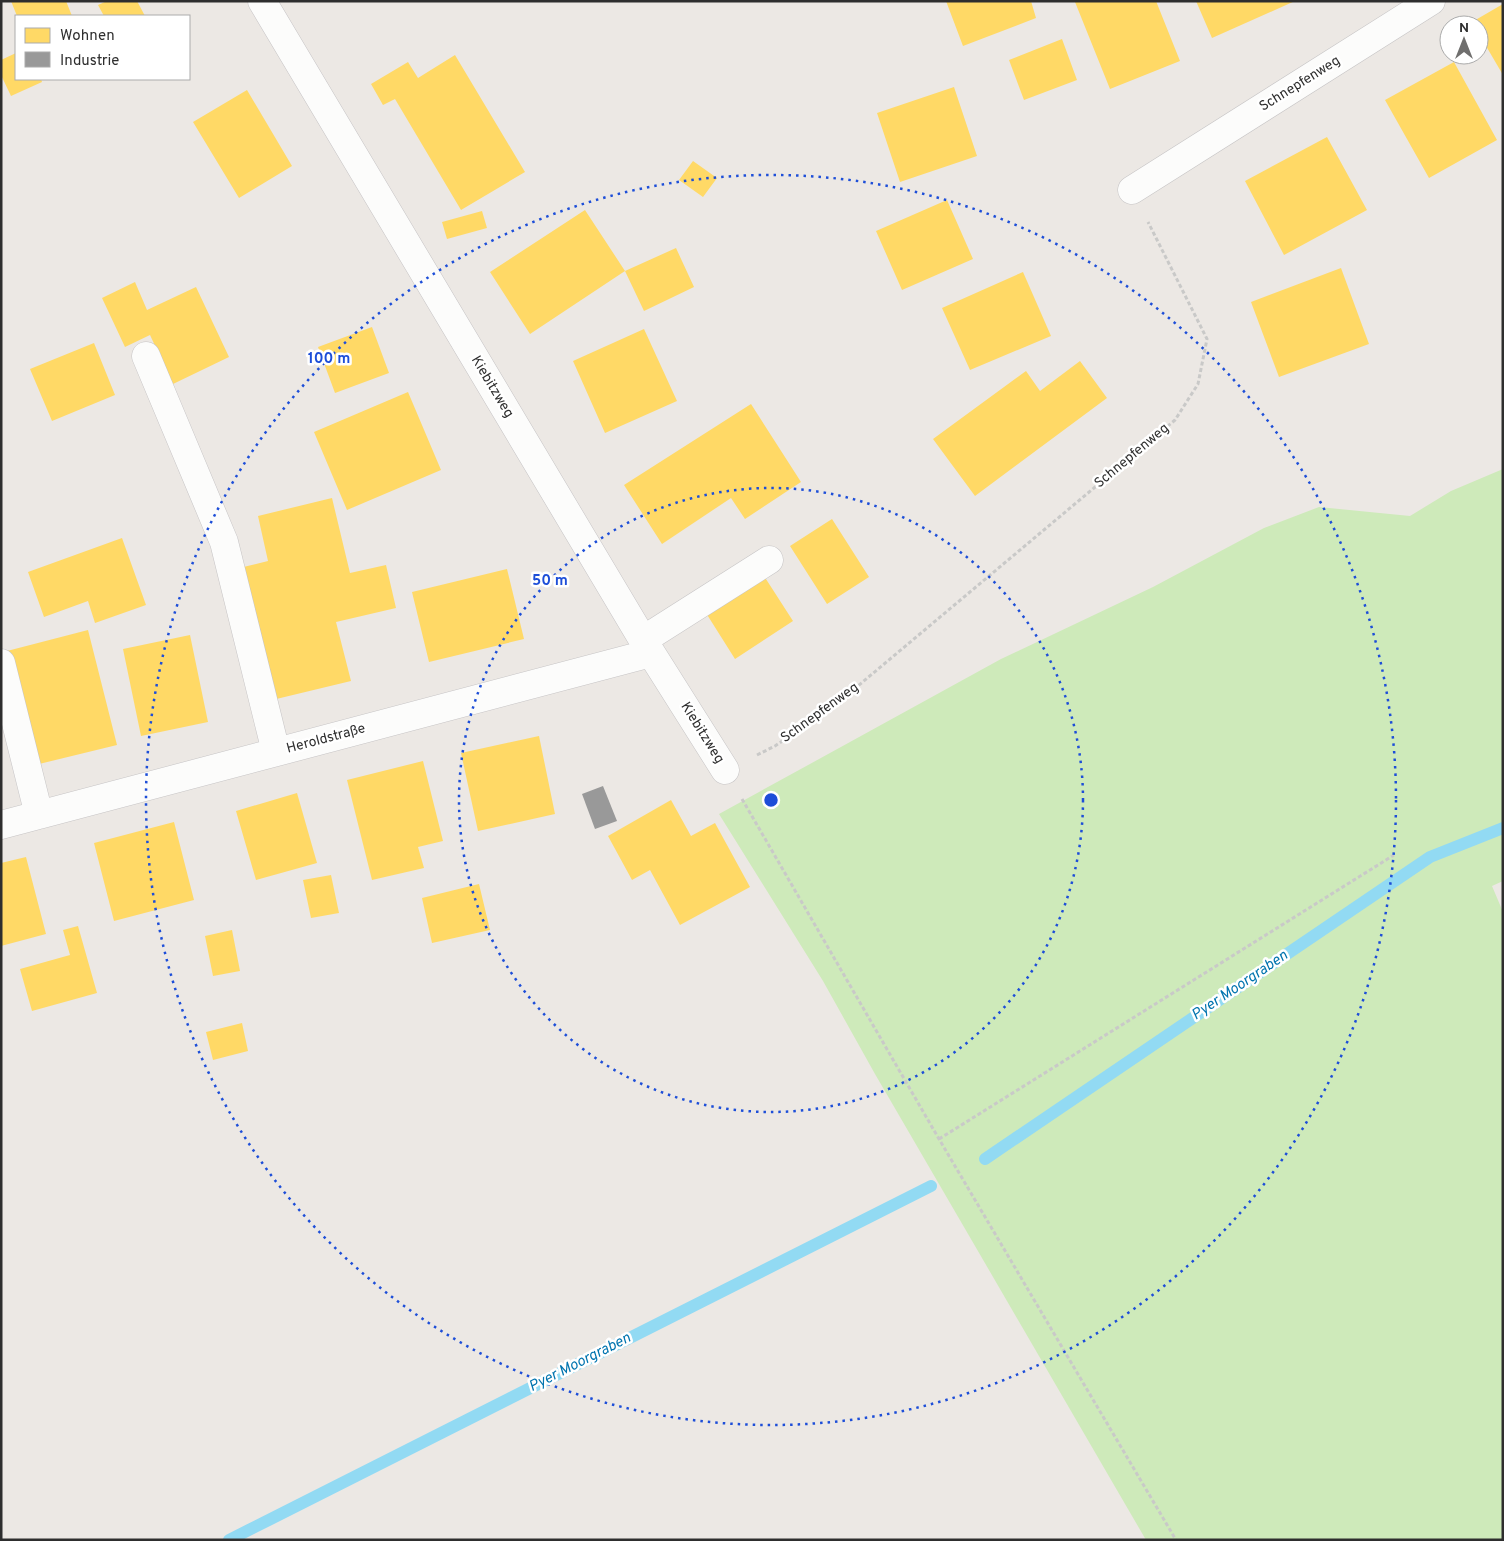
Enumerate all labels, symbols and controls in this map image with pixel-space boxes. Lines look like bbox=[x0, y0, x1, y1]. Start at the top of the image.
legend bbox=[15, 15, 190, 80]
north arrow bbox=[1439, 15, 1489, 65]
text: N bbox=[1459, 20, 1469, 37]
text: Wohnen bbox=[60, 27, 115, 46]
text: Industrie bbox=[60, 52, 119, 71]
street label: Schnepfenweg bbox=[1256, 52, 1344, 116]
text: 100 m bbox=[308, 350, 350, 369]
street label: Kiebitzweg bbox=[467, 353, 517, 421]
street label: Schnepfenweg bbox=[1091, 420, 1173, 492]
text: 50 m bbox=[532, 572, 568, 591]
street label: Schnepfenweg bbox=[778, 679, 862, 747]
street label: Kiebitzweg bbox=[676, 699, 728, 767]
street label: Heroldstraße bbox=[285, 720, 367, 758]
centre of rings bbox=[762, 791, 780, 809]
water label: Pyer Moorgraben bbox=[1188, 947, 1292, 1025]
water label: Pyer Moorgraben bbox=[526, 1329, 634, 1397]

